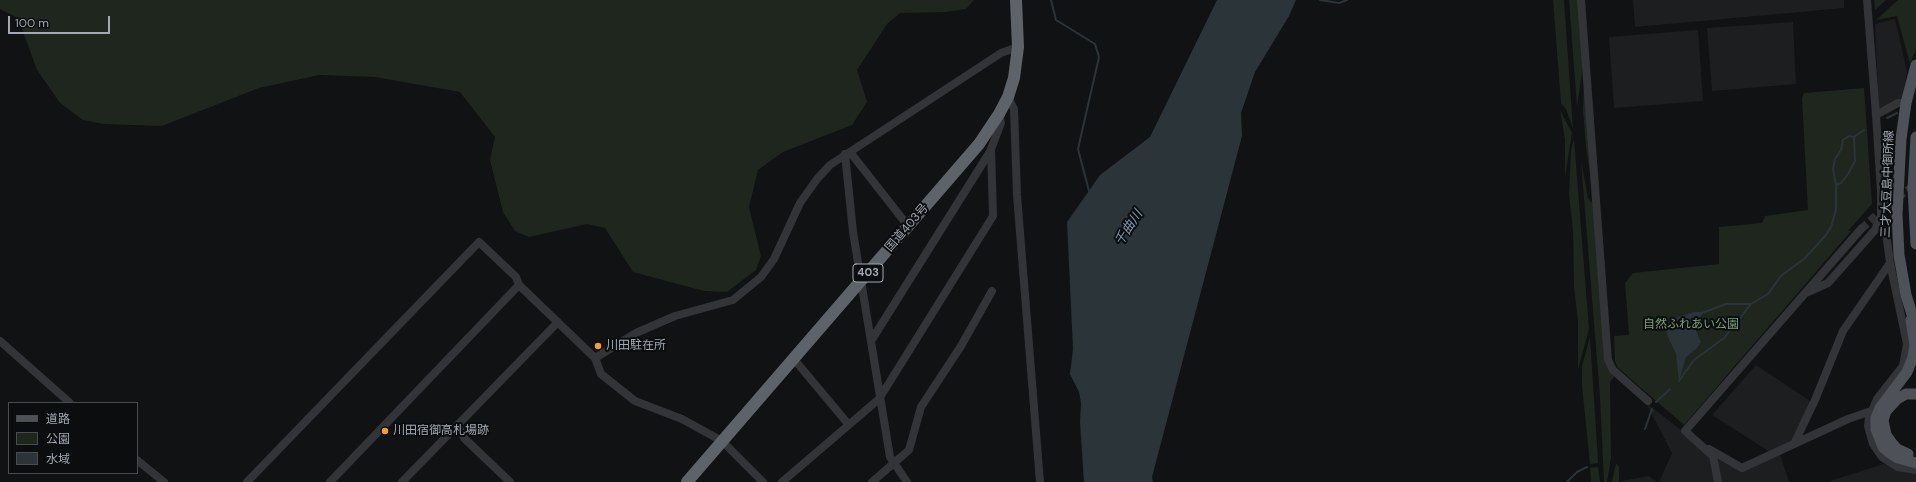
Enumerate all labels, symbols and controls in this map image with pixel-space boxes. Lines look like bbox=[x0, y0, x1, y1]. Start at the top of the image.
scale bar bbox=[10, 8, 112, 34]
text: 100 m bbox=[15, 15, 49, 31]
street label: 三才大豆島中御所線 bbox=[1879, 130, 1897, 238]
street label: 国道403号 bbox=[882, 201, 932, 255]
water label: 千曲川 bbox=[1112, 207, 1146, 249]
road number: 403 bbox=[853, 264, 883, 282]
park label: 自然ふれあい公園 bbox=[1643, 318, 1739, 332]
place label: 川田駐在所 bbox=[606, 339, 666, 353]
marker: 川田駐在所 bbox=[593, 341, 603, 351]
legend bbox=[8, 402, 138, 474]
text: 道路 bbox=[46, 411, 70, 427]
place label: 川田宿御高札場跡 bbox=[393, 424, 489, 438]
marker: 川田宿御高札場跡 bbox=[380, 426, 390, 436]
text: 公園 bbox=[46, 431, 70, 447]
text: 水域 bbox=[46, 451, 70, 467]

